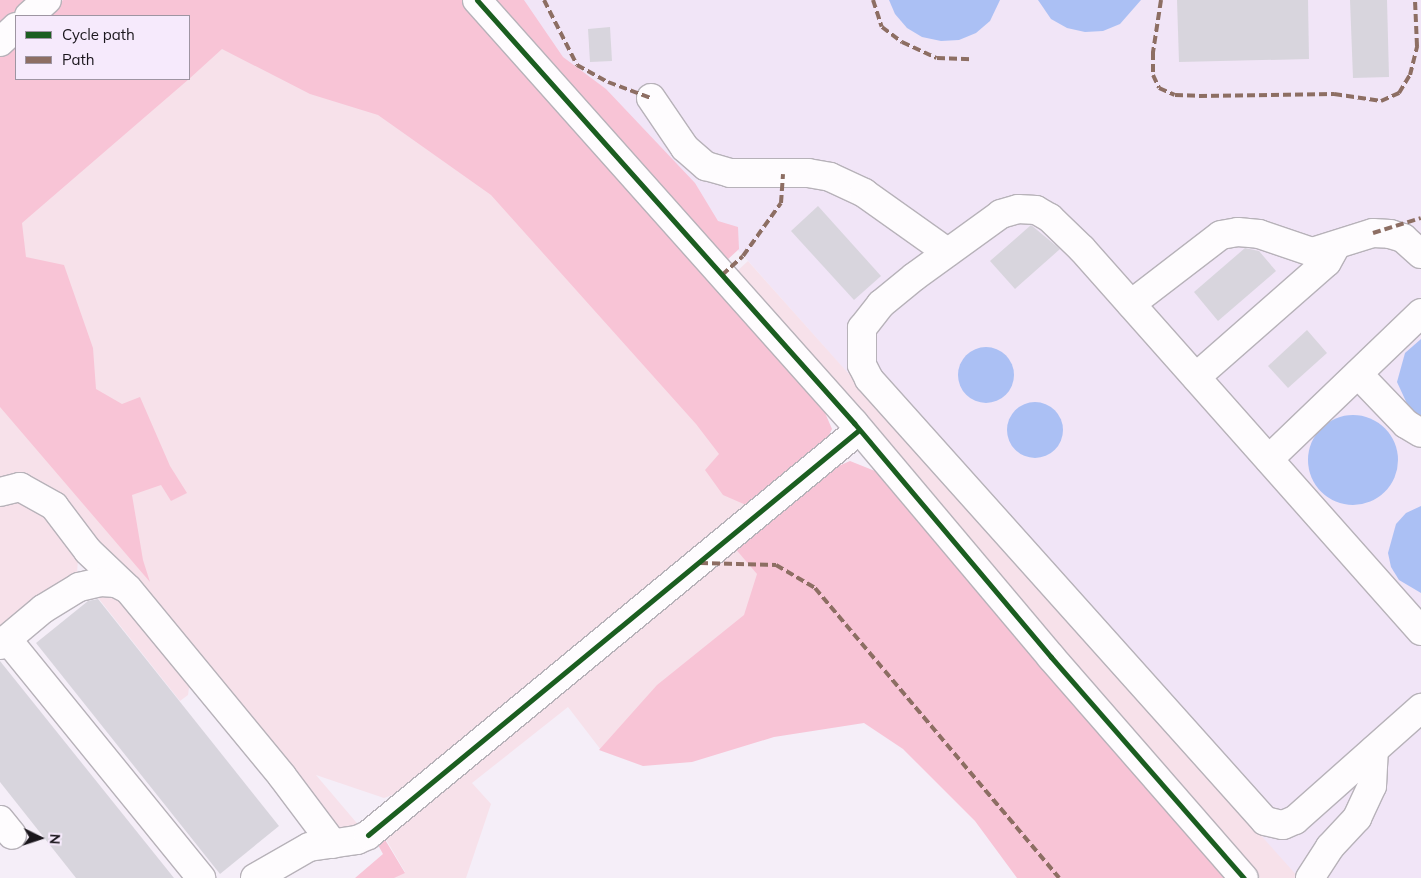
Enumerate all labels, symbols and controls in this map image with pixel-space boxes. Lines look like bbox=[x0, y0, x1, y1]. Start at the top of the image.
legend bbox=[15, 15, 190, 80]
text: Cycle path bbox=[62, 25, 135, 44]
text: Path bbox=[62, 50, 94, 69]
north arrow bbox=[15, 813, 65, 863]
text: N bbox=[46, 833, 64, 845]

